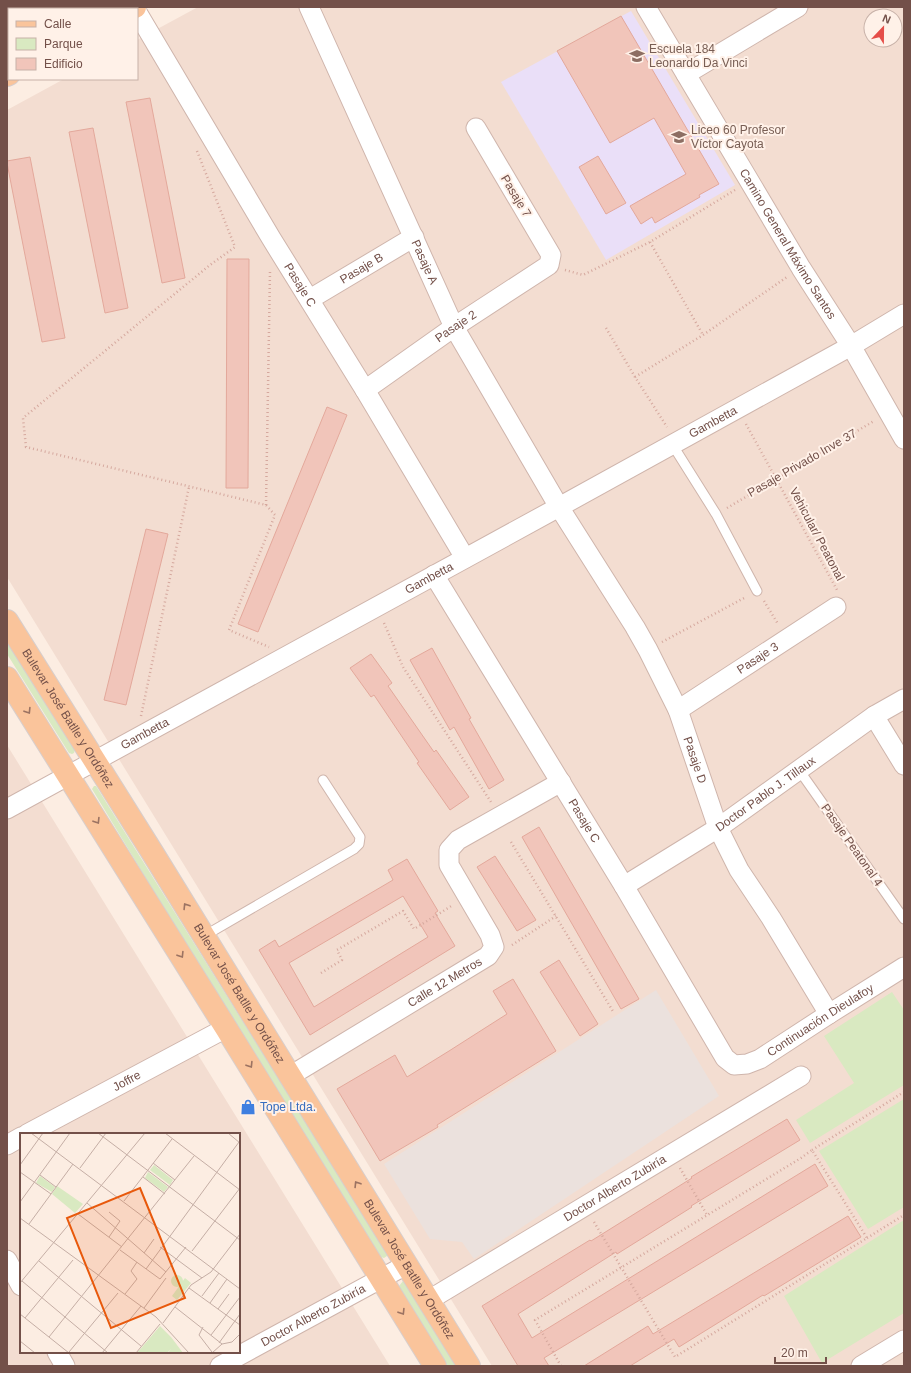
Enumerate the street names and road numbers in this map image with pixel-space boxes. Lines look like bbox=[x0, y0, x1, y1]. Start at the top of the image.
street label: Camino General Máximo Santos bbox=[737, 166, 839, 322]
street label: Pasaje 7 bbox=[498, 172, 534, 220]
street label: Pasaje A bbox=[408, 238, 441, 287]
street label: Pasaje B bbox=[337, 250, 386, 287]
street label: Pasaje C bbox=[281, 261, 319, 310]
street label: Pasaje 2 bbox=[432, 307, 479, 345]
street label: Gambetta bbox=[686, 403, 740, 441]
street label: Pasaje Privado Inve 37 bbox=[745, 426, 859, 500]
street label: Vehicular/ Peatonal bbox=[787, 485, 847, 583]
street label: Gambetta bbox=[402, 559, 456, 597]
street label: Pasaje 3 bbox=[734, 639, 781, 677]
street label: Bulevar José Batlle y Ordóñez bbox=[19, 646, 117, 791]
street label: Gambetta bbox=[118, 715, 172, 752]
street label: Pasaje D bbox=[680, 735, 709, 786]
street label: Doctor Pablo J. Tillaux bbox=[713, 753, 818, 834]
street label: Pasaje C bbox=[565, 796, 603, 846]
street label: Pasaje Peatonal 4 bbox=[818, 801, 886, 889]
street label: Bulevar José Batlle y Ordóñez bbox=[191, 921, 288, 1066]
street label: Calle 12 Metros bbox=[405, 954, 484, 1010]
street label: Continuación Dieulafoy bbox=[764, 981, 876, 1059]
street label: Joffre bbox=[110, 1068, 143, 1094]
street label: Doctor Alberto Zubiría bbox=[561, 1152, 669, 1224]
street label: Bulevar José Batlle y Ordóñez bbox=[361, 1197, 458, 1342]
street label: Doctor Alberto Zubiría bbox=[258, 1281, 368, 1349]

